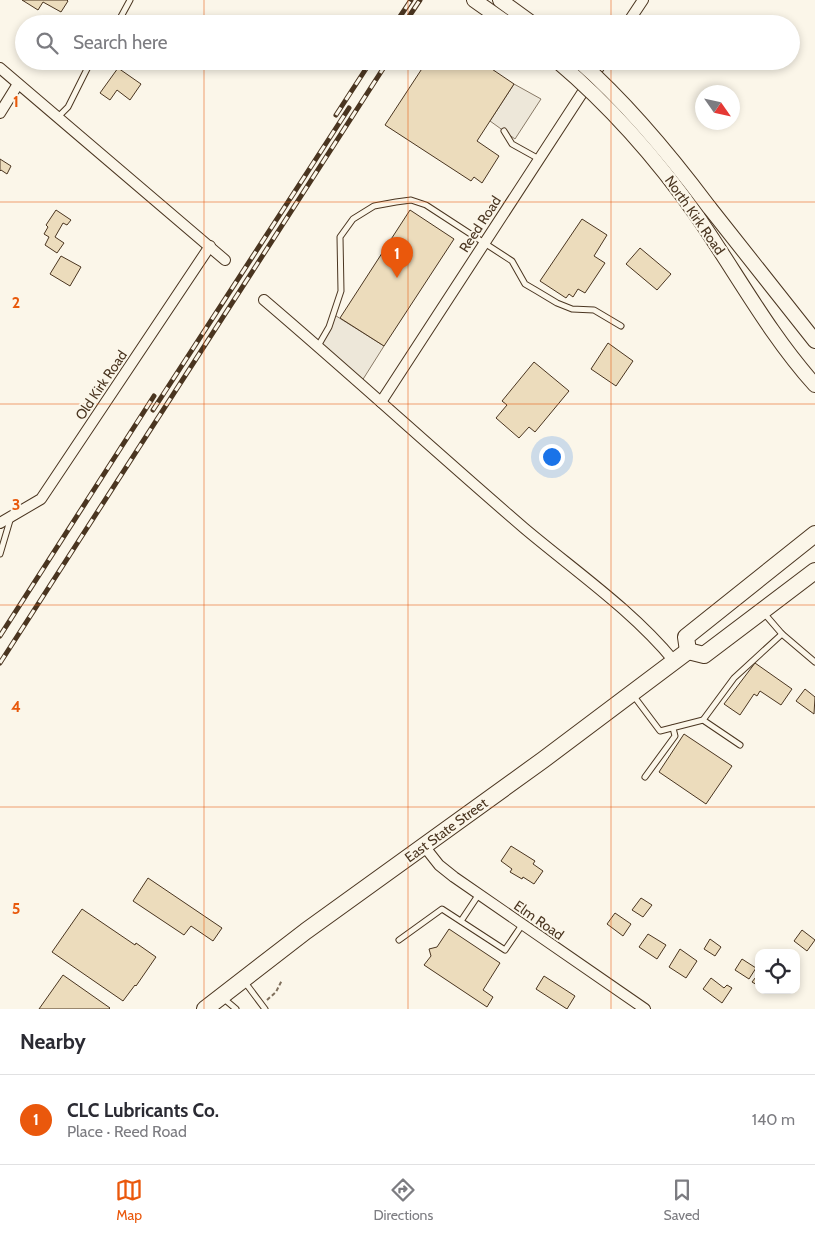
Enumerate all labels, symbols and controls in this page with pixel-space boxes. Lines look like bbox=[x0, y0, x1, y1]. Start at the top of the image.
search box bbox=[15, 15, 800, 70]
icon: search bbox=[33, 29, 61, 57]
text: Search here bbox=[73, 31, 167, 54]
north arrow bbox=[695, 85, 740, 130]
text: 1 bbox=[13, 92, 19, 111]
street label: North Kirk Road bbox=[661, 172, 729, 258]
street label: Reed Road bbox=[455, 192, 505, 256]
pin: 1 bbox=[381, 237, 413, 278]
text: 2 bbox=[12, 293, 20, 312]
street label: Old Kirk Road bbox=[71, 347, 131, 423]
your location bbox=[539, 444, 565, 470]
text: 3 bbox=[12, 495, 20, 514]
text: 4 bbox=[11, 697, 21, 716]
street label: East State Street bbox=[401, 794, 491, 866]
street label: Elm Road bbox=[511, 896, 567, 944]
text: 5 bbox=[12, 899, 20, 918]
map controls bbox=[755, 949, 800, 994]
button: locate bbox=[755, 949, 800, 994]
text: Nearby bbox=[20, 1029, 86, 1054]
text: CLC Lubricants Co. bbox=[67, 1099, 219, 1122]
text: 1 bbox=[33, 1110, 39, 1129]
text: 140 m bbox=[752, 1110, 795, 1129]
text: Place · Reed Road bbox=[67, 1122, 187, 1141]
tab: Map bbox=[115, 1176, 143, 1224]
tab: Directions bbox=[373, 1176, 433, 1224]
tab: Saved bbox=[663, 1176, 700, 1224]

